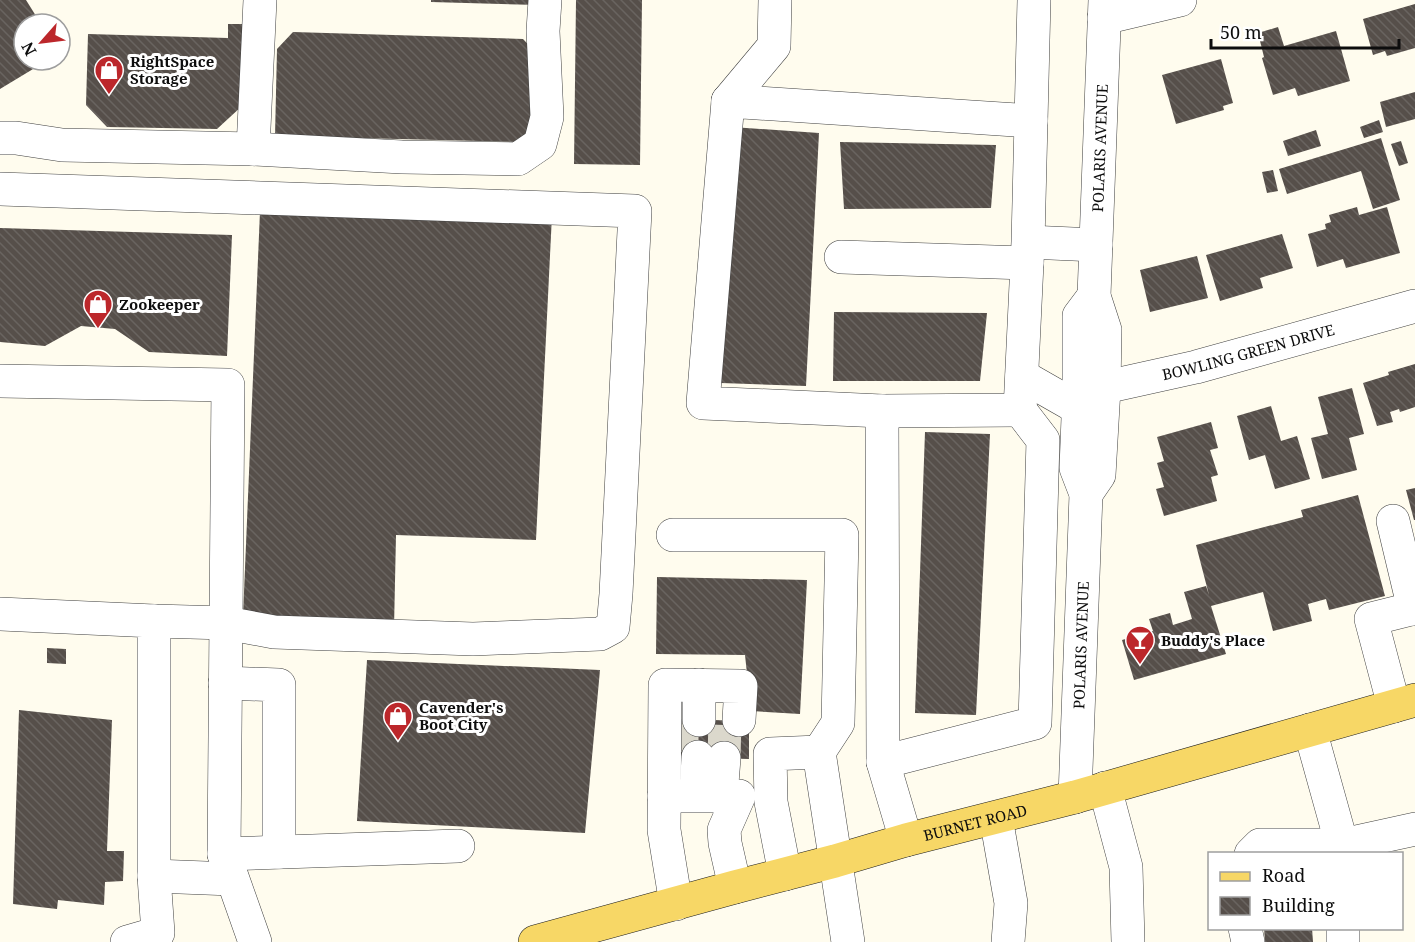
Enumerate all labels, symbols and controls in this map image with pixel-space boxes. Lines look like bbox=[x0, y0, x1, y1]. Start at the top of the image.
north arrow bbox=[12, 12, 72, 72]
scale bar bbox=[1211, 12, 1398, 50]
text: 50 m bbox=[1220, 20, 1262, 44]
text: N bbox=[16, 38, 41, 60]
place label: RightSpace Storage bbox=[130, 51, 214, 88]
shop icon: RightSpace Storage bbox=[93, 54, 125, 96]
street label: POLARIS AVENUE bbox=[1087, 84, 1112, 212]
shop icon: Zookeeper bbox=[82, 288, 114, 330]
place label: Zookeeper bbox=[119, 294, 200, 314]
street label: BOWLING GREEN DRIVE bbox=[1160, 319, 1337, 384]
street label: POLARIS AVENUE bbox=[1068, 581, 1093, 709]
bar icon: Buddy's Place bbox=[1124, 624, 1156, 666]
place label: Buddy's Place bbox=[1161, 630, 1265, 650]
place label: Cavender's Boot City bbox=[419, 697, 503, 734]
shop icon: Cavender's Boot City bbox=[382, 700, 414, 742]
street label: BURNET ROAD bbox=[921, 800, 1029, 845]
legend bbox=[1208, 852, 1403, 930]
text: Road bbox=[1262, 863, 1305, 887]
text: Building bbox=[1262, 893, 1335, 917]

